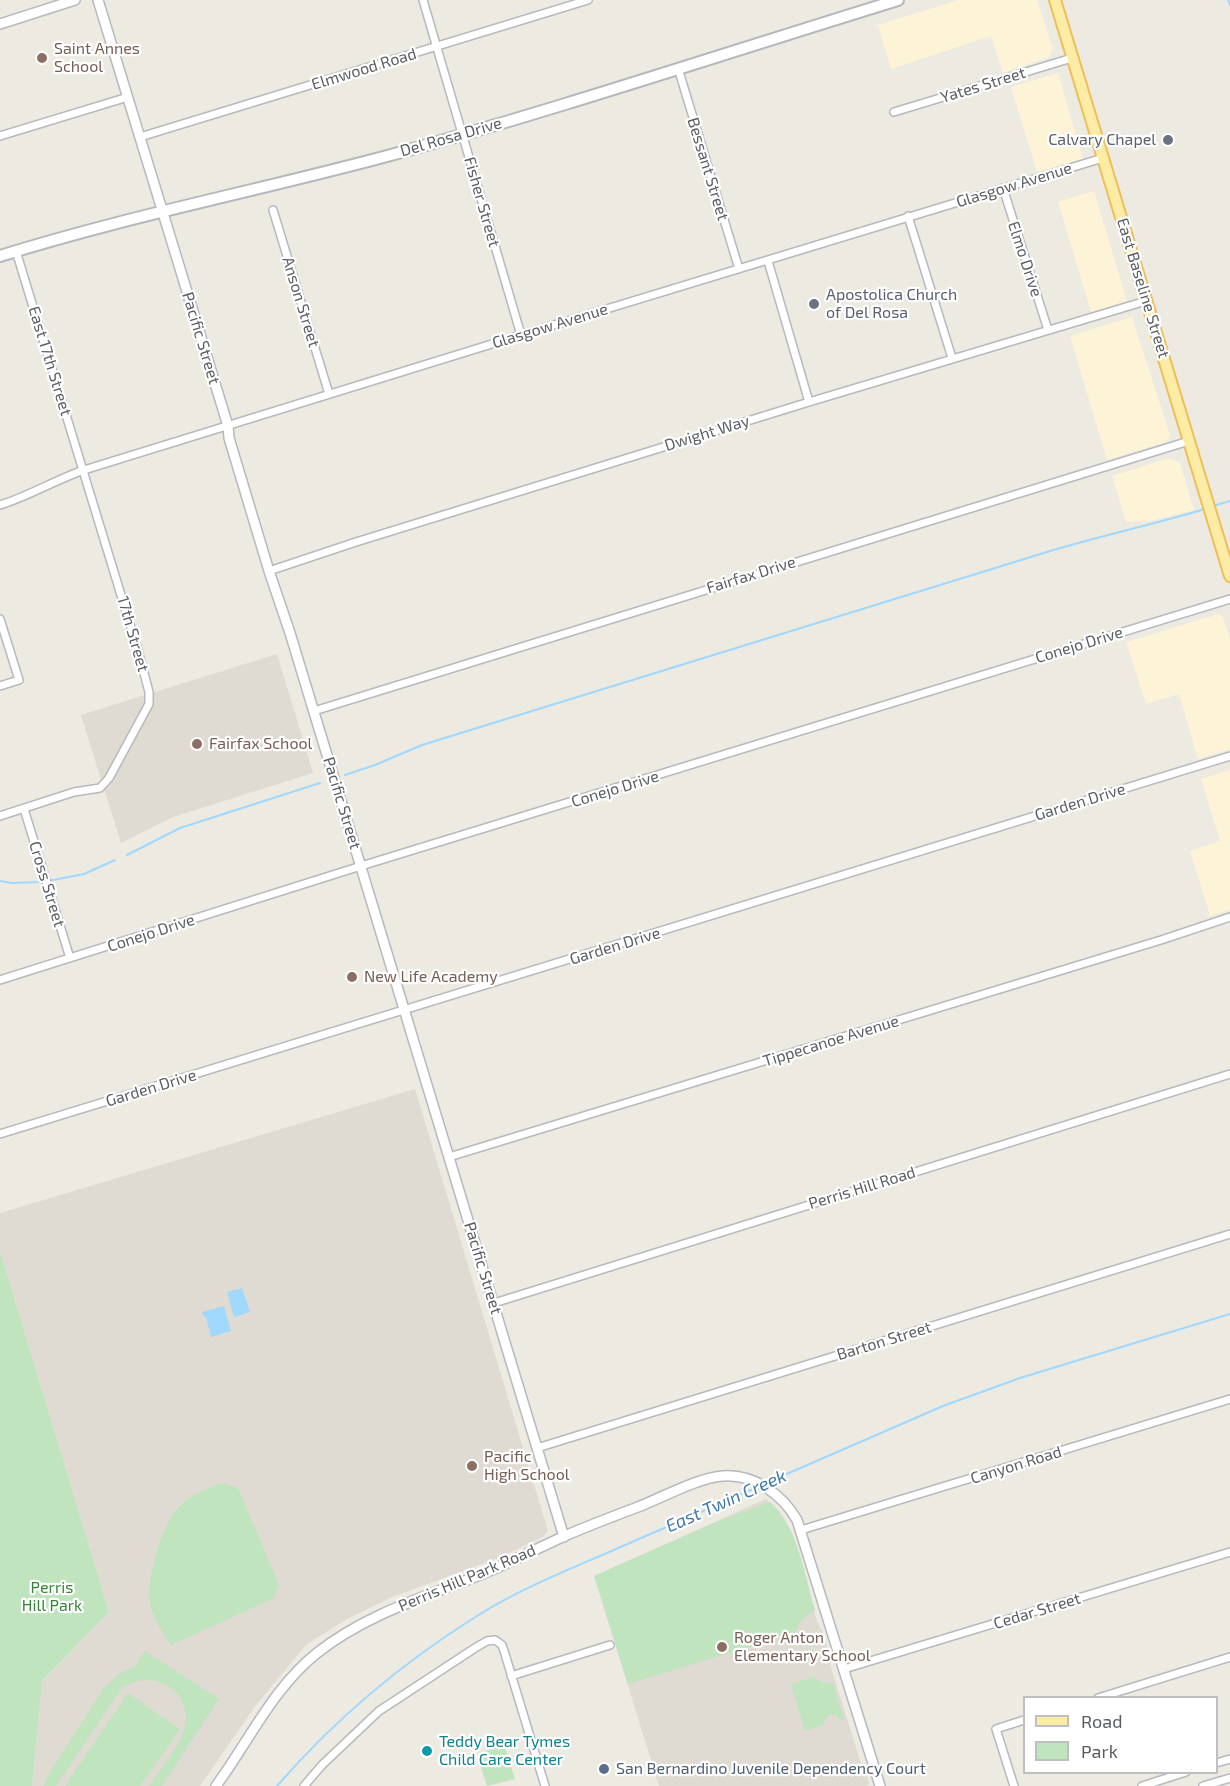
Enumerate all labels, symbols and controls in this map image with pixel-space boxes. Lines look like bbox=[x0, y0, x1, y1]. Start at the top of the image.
place label: Saint Annes School bbox=[54, 39, 140, 77]
street label: Elmwood Road bbox=[309, 44, 419, 94]
marker: Saint Annes School bbox=[35, 51, 49, 65]
street label: Yates Street bbox=[938, 63, 1028, 107]
street label: Del Rosa Drive bbox=[398, 113, 504, 161]
street label: Bessant Street bbox=[683, 115, 733, 223]
place label: Calvary Chapel bbox=[1048, 130, 1156, 150]
marker: Calvary Chapel bbox=[1161, 133, 1175, 147]
street label: Fisher Street bbox=[460, 155, 504, 249]
street label: Glasgow Avenue bbox=[954, 158, 1074, 212]
street label: East Baseline Street bbox=[1113, 216, 1173, 360]
street label: Elmo Drive bbox=[1004, 219, 1046, 299]
street label: Anson Street bbox=[278, 254, 324, 350]
place label: Apostolica Church of Del Rosa bbox=[826, 285, 957, 323]
street label: Pacific Street bbox=[178, 290, 224, 386]
marker: Apostolica Church of Del Rosa bbox=[807, 297, 821, 311]
street label: Glasgow Avenue bbox=[490, 299, 610, 353]
street label: East 17th Street bbox=[24, 304, 76, 418]
street label: Dwight Way bbox=[662, 411, 752, 455]
street label: Fairfax Drive bbox=[704, 552, 798, 598]
street label: 17th Street bbox=[113, 594, 153, 674]
street label: Conejo Drive bbox=[1033, 623, 1125, 667]
place label: Fairfax School bbox=[209, 734, 312, 754]
marker: Fairfax School bbox=[190, 737, 204, 751]
street label: Pacific Street bbox=[319, 755, 365, 851]
street label: Conejo Drive bbox=[569, 767, 661, 811]
street label: Garden Drive bbox=[1032, 779, 1128, 825]
street label: Cross Street bbox=[25, 839, 69, 929]
street label: Conejo Drive bbox=[105, 910, 197, 956]
street label: Garden Drive bbox=[567, 923, 663, 969]
place label: New Life Academy bbox=[364, 967, 498, 987]
marker: New Life Academy bbox=[345, 970, 359, 984]
street label: Tippecanoe Avenue bbox=[761, 1011, 901, 1071]
street label: Garden Drive bbox=[103, 1065, 199, 1111]
street label: Perris Hill Road bbox=[806, 1163, 918, 1213]
street label: Pacific Street bbox=[460, 1220, 506, 1316]
street label: Barton Street bbox=[835, 1318, 933, 1364]
street label: Canyon Road bbox=[968, 1442, 1064, 1488]
place label: Pacific High School bbox=[484, 1447, 569, 1485]
marker: Pacific High School bbox=[465, 1459, 479, 1473]
water label: East Twin Creek bbox=[662, 1465, 790, 1537]
street label: Perris Hill Park Road bbox=[395, 1540, 539, 1616]
park label: Perris Hill Park bbox=[22, 1578, 82, 1616]
street label: Cedar Street bbox=[991, 1589, 1083, 1633]
place label: Roger Anton Elementary School bbox=[734, 1628, 871, 1666]
marker: Roger Anton Elementary School bbox=[715, 1640, 729, 1654]
legend bbox=[1023, 1696, 1218, 1774]
text: Road bbox=[1081, 1710, 1122, 1732]
place label: Teddy Bear Tymes Child Care Center bbox=[439, 1732, 570, 1770]
text: Park bbox=[1081, 1740, 1118, 1762]
marker: Teddy Bear Tymes Child Care Center bbox=[420, 1744, 434, 1758]
place label: San Bernardino Juvenile Dependency Court bbox=[616, 1759, 926, 1779]
marker: San Bernardino Juvenile Dependency Court bbox=[597, 1762, 611, 1776]

